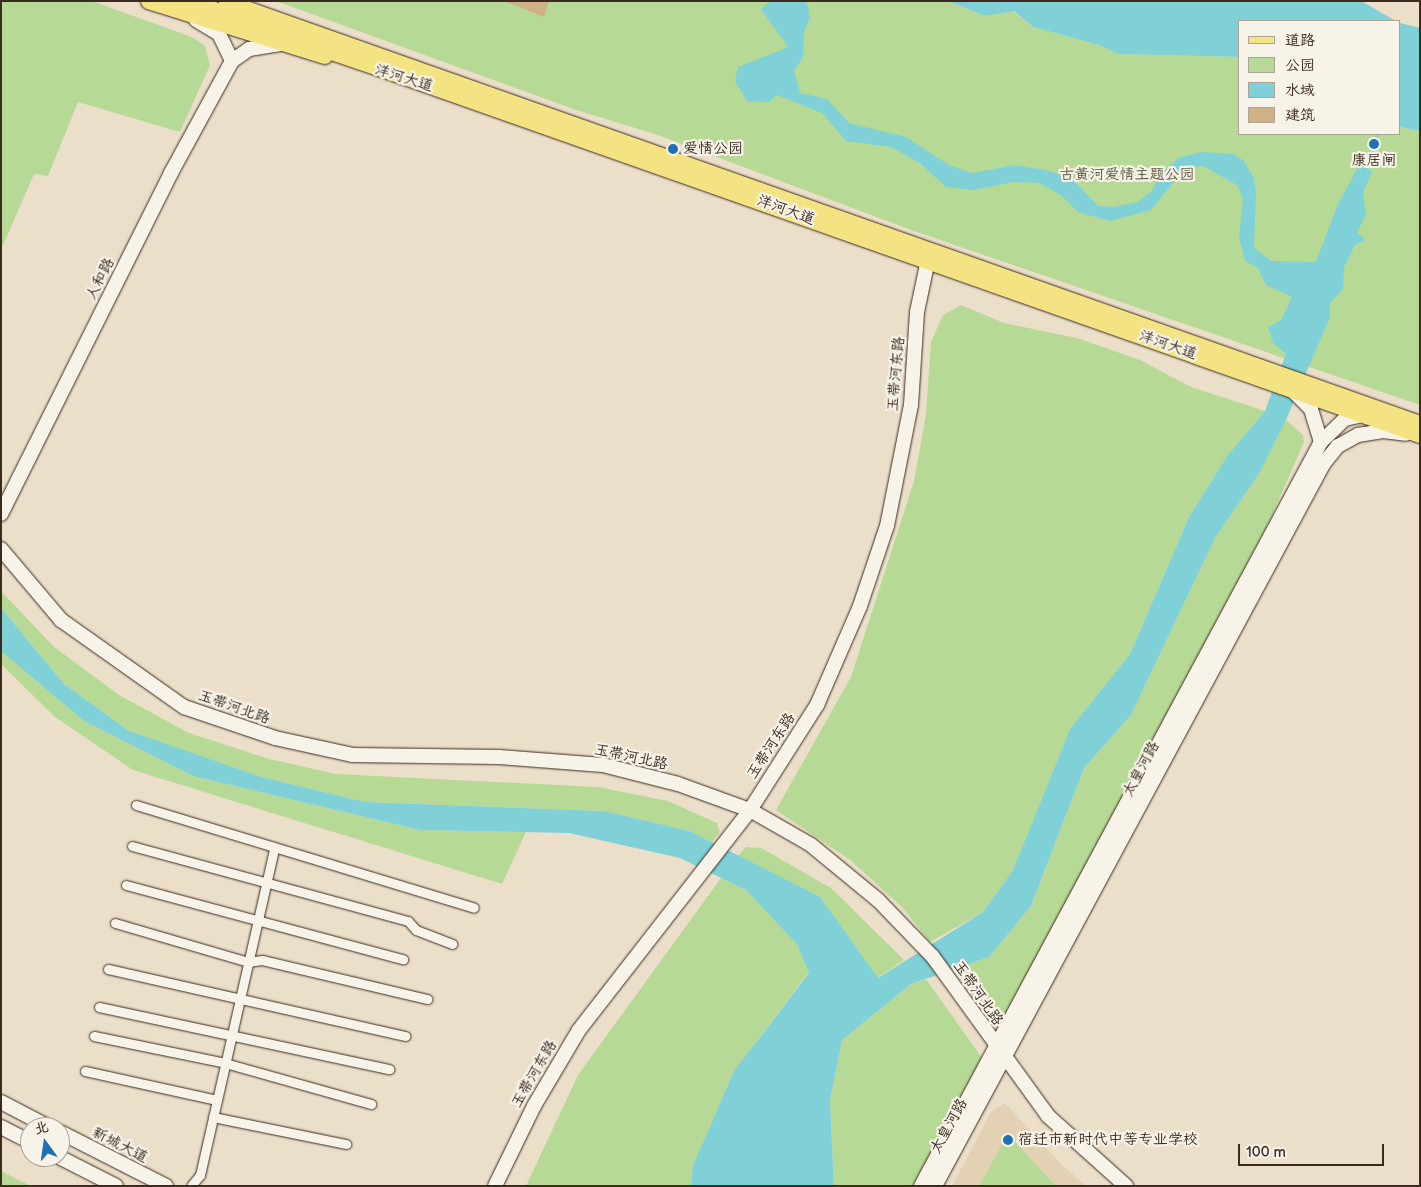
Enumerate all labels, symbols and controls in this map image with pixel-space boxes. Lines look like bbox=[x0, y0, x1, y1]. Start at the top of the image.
legend bbox=[1238, 20, 1401, 135]
text: 道路 bbox=[1285, 31, 1315, 50]
text: 公园 bbox=[1285, 56, 1315, 75]
street label: 洋河大道 bbox=[373, 61, 435, 95]
text: 水域 bbox=[1285, 81, 1315, 100]
text: 建筑 bbox=[1285, 106, 1315, 125]
marker: 康居闸 bbox=[1368, 138, 1380, 150]
place label: 爱情公园 bbox=[683, 140, 743, 158]
marker: 爱情公园 bbox=[667, 143, 679, 155]
place label: 康居闸 bbox=[1352, 152, 1396, 170]
park label: 古黄河爱情主题公园 bbox=[1060, 166, 1194, 184]
street label: 洋河大道 bbox=[755, 191, 817, 229]
street label: 人和路 bbox=[82, 255, 118, 303]
street label: 洋河大道 bbox=[1137, 327, 1199, 363]
street label: 玉带河东路 bbox=[884, 336, 908, 412]
street label: 玉带河北路 bbox=[196, 686, 272, 728]
street label: 玉带河东路 bbox=[743, 710, 799, 782]
street label: 太皇河路 bbox=[1119, 738, 1163, 800]
street label: 玉带河北路 bbox=[592, 740, 670, 774]
street label: 玉带河北路 bbox=[949, 957, 1007, 1029]
street label: 玉带河东路 bbox=[507, 1037, 561, 1111]
street label: 太皇河路 bbox=[927, 1095, 971, 1157]
north arrow bbox=[20, 1117, 70, 1167]
text: 北 bbox=[33, 1118, 50, 1138]
street label: 新城大道 bbox=[89, 1123, 151, 1167]
place label: 宿迁市新时代中等专业学校 bbox=[1018, 1131, 1198, 1149]
marker: 宿迁市新时代中等专业学校 bbox=[1002, 1134, 1014, 1146]
scale bar bbox=[1241, 1134, 1387, 1166]
text: 100 m bbox=[1246, 1143, 1286, 1162]

